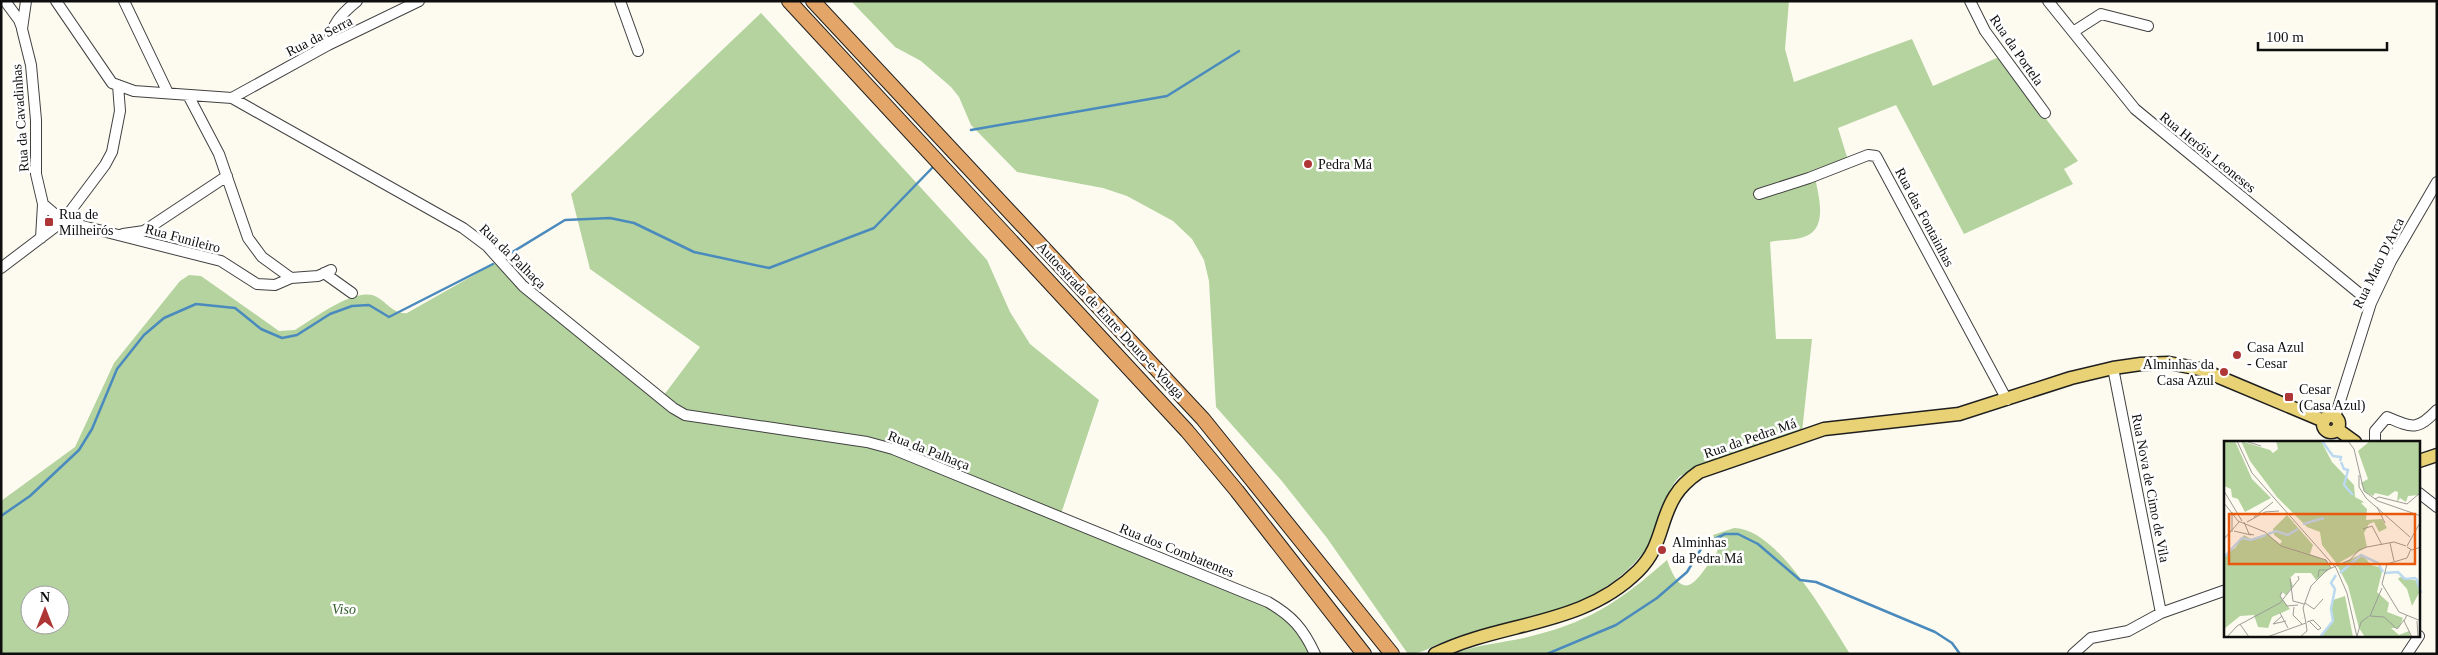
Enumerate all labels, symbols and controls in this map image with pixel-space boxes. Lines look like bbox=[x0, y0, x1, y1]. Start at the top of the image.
street label: Rua da Portela bbox=[1987, 12, 2047, 89]
street label: Rua da Serra bbox=[284, 13, 356, 60]
scale bar bbox=[2258, 20, 2387, 52]
text: 100 m bbox=[2266, 29, 2304, 45]
street label: Rua da Cavadinhas bbox=[9, 64, 32, 172]
street label: Rua Heróis Leoneses bbox=[2157, 109, 2259, 196]
place label: Pedra Má bbox=[1318, 157, 1373, 172]
marker: Pedra Má bbox=[1302, 158, 1314, 170]
street label: Rua das Fontainhas bbox=[1892, 165, 1957, 269]
place label: Rua de Milheirós bbox=[59, 207, 113, 238]
street label: Rua Mato D'Arca bbox=[2350, 215, 2407, 311]
marker: Rua de Milheirós bbox=[43, 216, 55, 228]
street label: Rua Funileiro bbox=[144, 221, 222, 256]
street label: Rua da Palhaça bbox=[476, 221, 549, 292]
street label: Autoestrada de Entre Douro-e-Vouga bbox=[1034, 239, 1188, 402]
place label: Casa Azul - Cesar bbox=[2247, 340, 2304, 371]
marker: Casa Azul - Cesar bbox=[2231, 349, 2243, 361]
place label: Alminhas da Casa Azul bbox=[2143, 357, 2215, 388]
marker: Alminhas da Casa Azul bbox=[2218, 366, 2230, 378]
place label: Cesar (Casa Azul) bbox=[2299, 382, 2366, 414]
marker: Cesar (Casa Azul) bbox=[2283, 391, 2295, 403]
street label: Rua Nova de Cimo de Vila bbox=[2129, 413, 2172, 564]
street label: Rua da Pedra Má bbox=[1702, 415, 1799, 461]
street label: Rua da Palhaça bbox=[886, 428, 973, 473]
inset map bbox=[2224, 441, 2420, 638]
street label: Rua dos Combatentes bbox=[1117, 521, 1236, 580]
place label: Alminhas da Pedra Má bbox=[1672, 535, 1744, 566]
marker: Alminhas da Pedra Má bbox=[1656, 544, 1668, 556]
north arrow bbox=[20, 585, 70, 635]
text: N bbox=[40, 590, 50, 605]
park label: Viso bbox=[332, 602, 356, 617]

